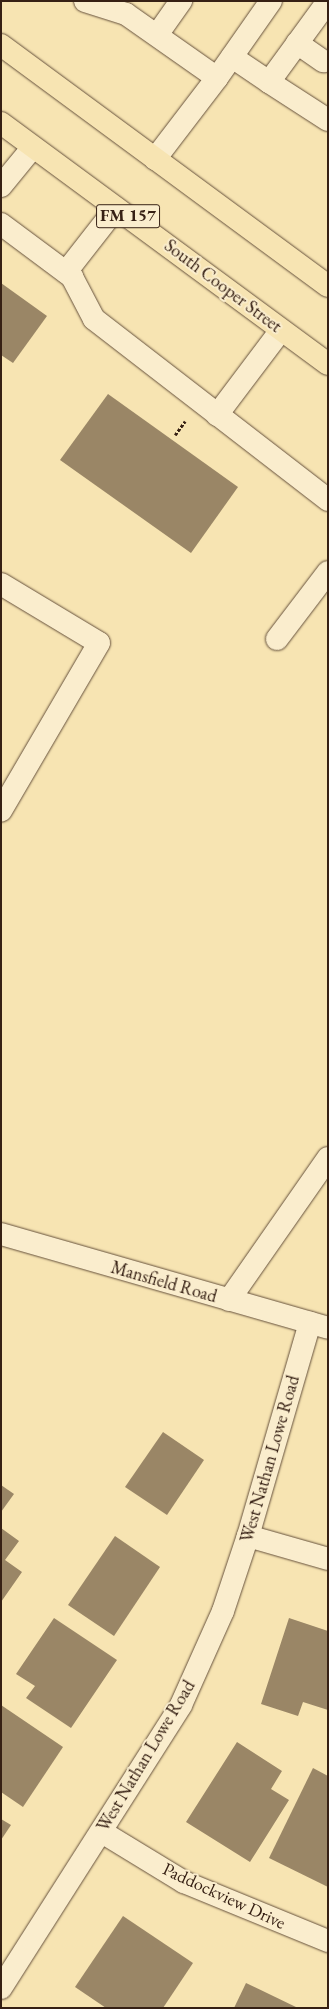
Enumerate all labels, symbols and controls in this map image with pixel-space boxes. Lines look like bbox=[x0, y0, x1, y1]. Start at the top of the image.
road number: FM 157 bbox=[96, 201, 160, 231]
street label: South Cooper Street bbox=[160, 235, 286, 337]
street label: Mansfield Road bbox=[108, 1257, 220, 1307]
street label: West Nathan Lowe Road bbox=[236, 1373, 304, 1545]
street label: West Nathan Lowe Road bbox=[92, 1676, 200, 1836]
street label: Paddockview Drive bbox=[159, 1858, 289, 1934]

